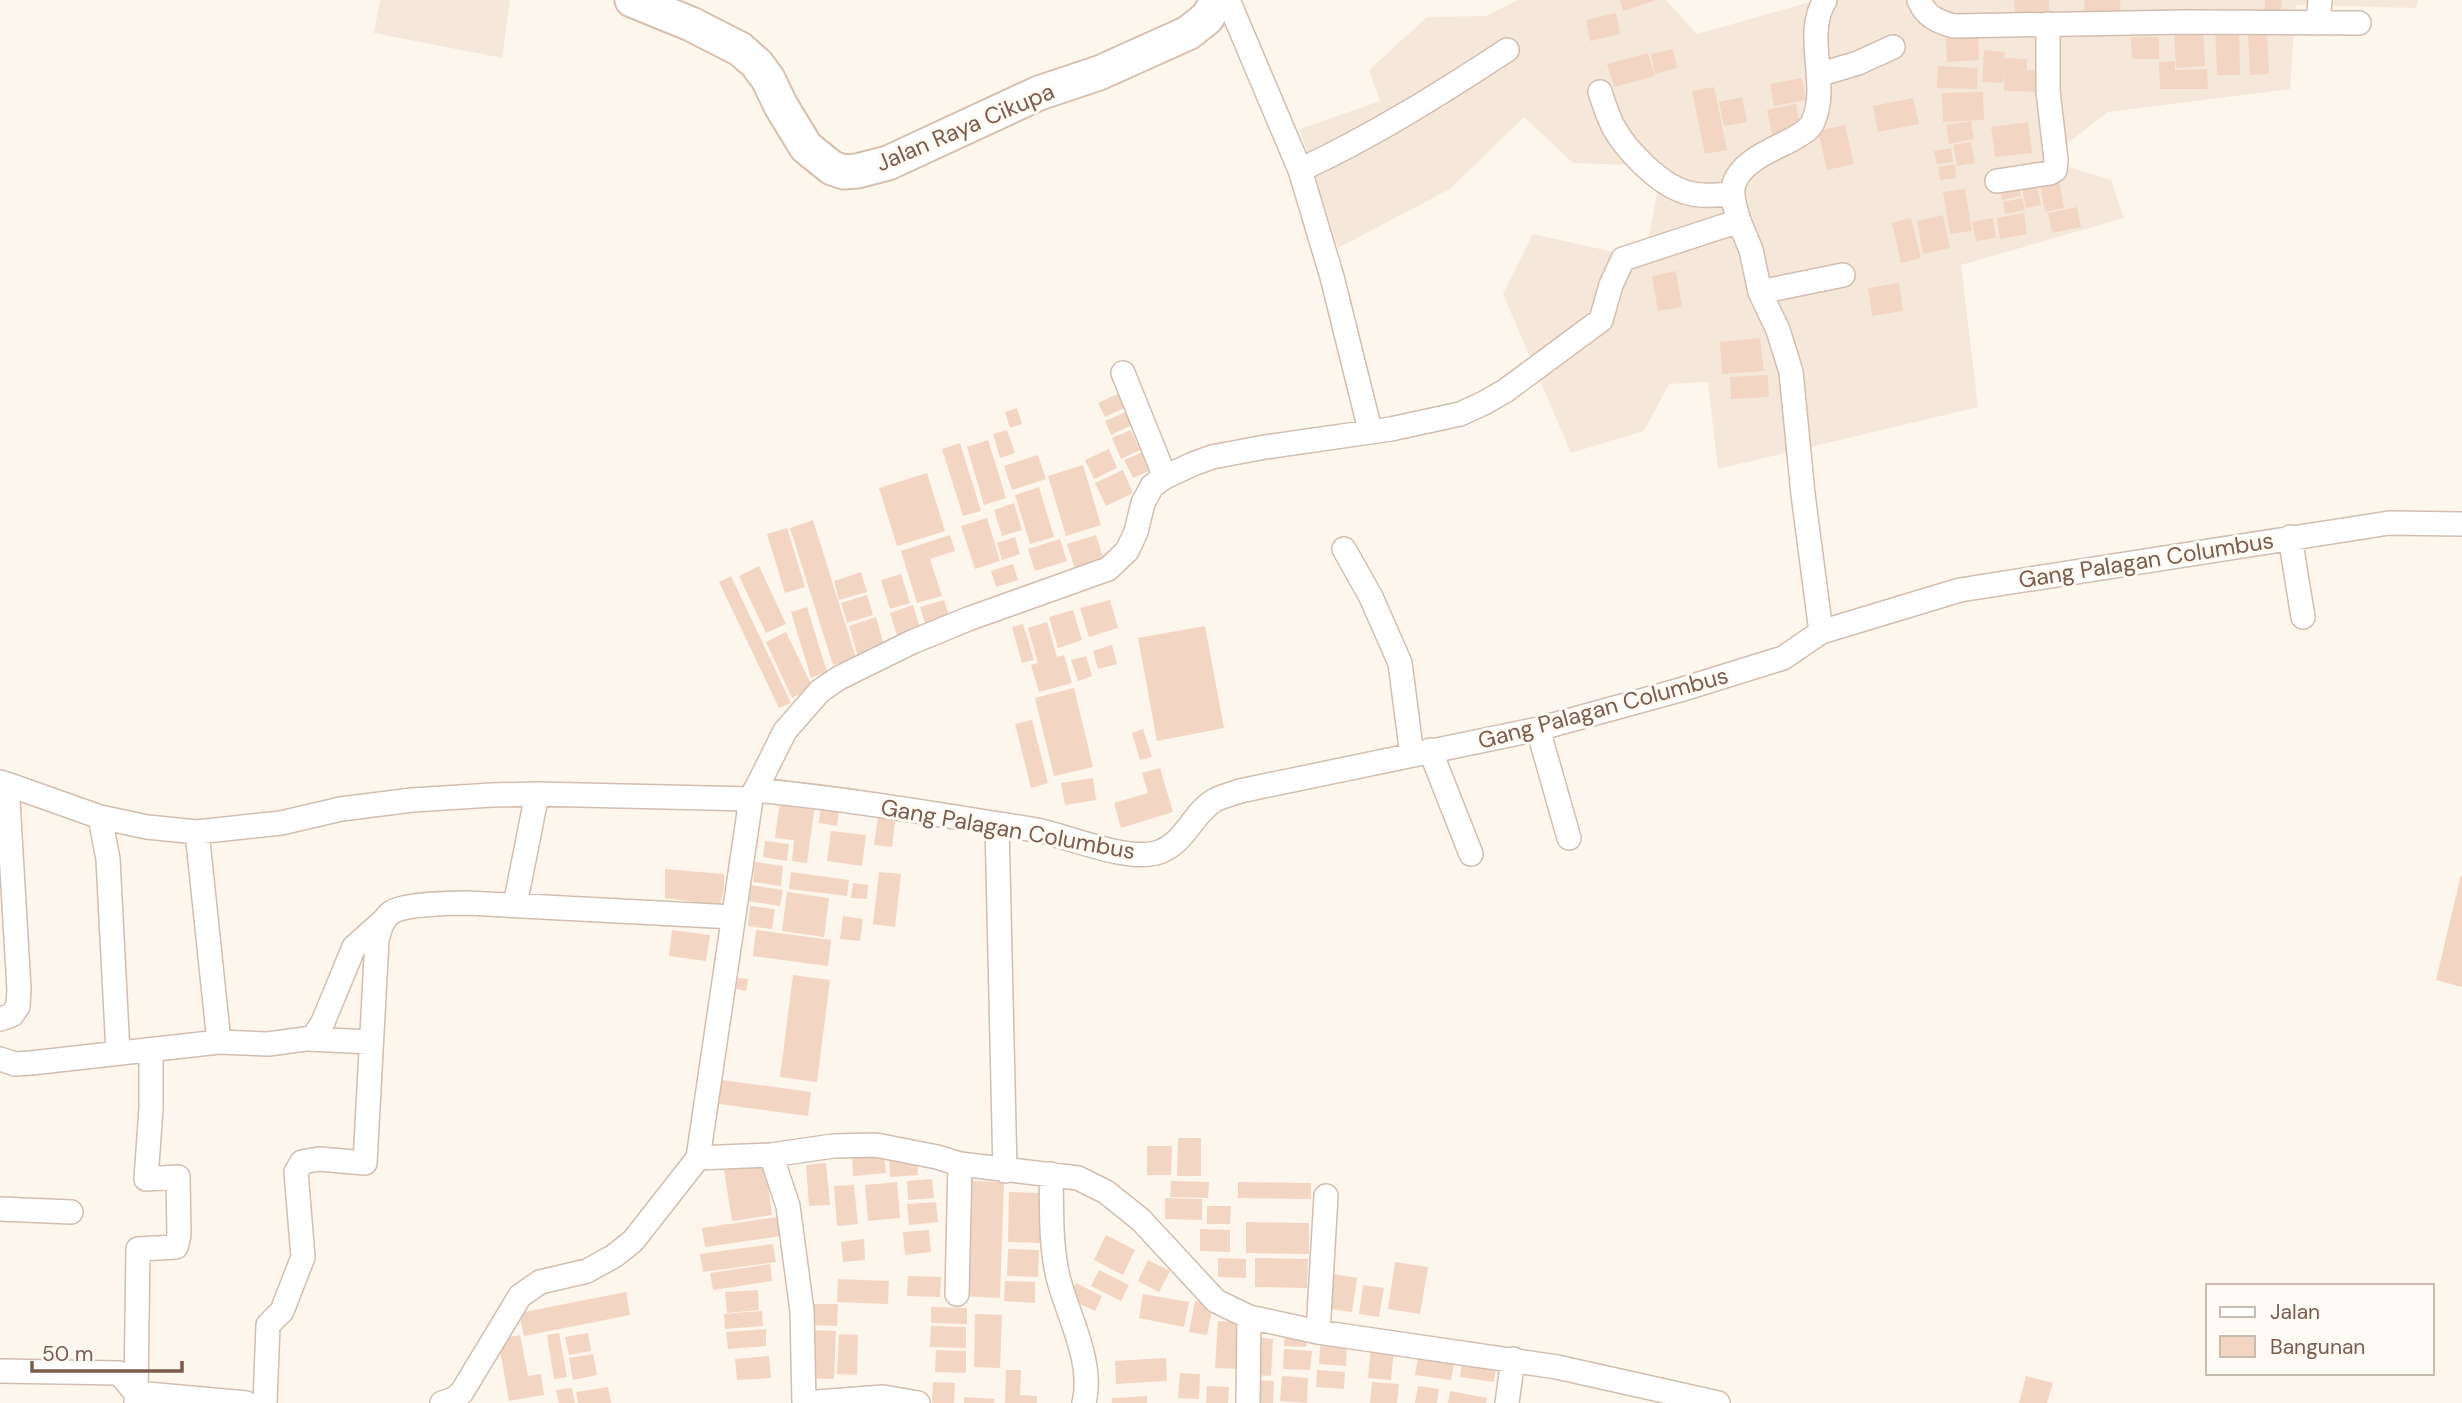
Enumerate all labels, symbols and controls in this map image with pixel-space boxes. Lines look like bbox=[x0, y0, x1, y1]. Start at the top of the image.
street label: Jalan Raya Cikupa bbox=[871, 76, 1059, 178]
street label: Gang Palagan Columbus bbox=[2016, 525, 2276, 595]
street label: Gang Palagan Columbus bbox=[1475, 660, 1731, 756]
street label: Gang Palagan Columbus bbox=[878, 792, 1138, 866]
legend bbox=[2206, 1284, 2434, 1375]
text: Jalan bbox=[2270, 1298, 2320, 1326]
scale bar bbox=[32, 1330, 182, 1374]
text: Bangunan bbox=[2270, 1333, 2365, 1361]
text: 50 m bbox=[42, 1340, 93, 1368]

